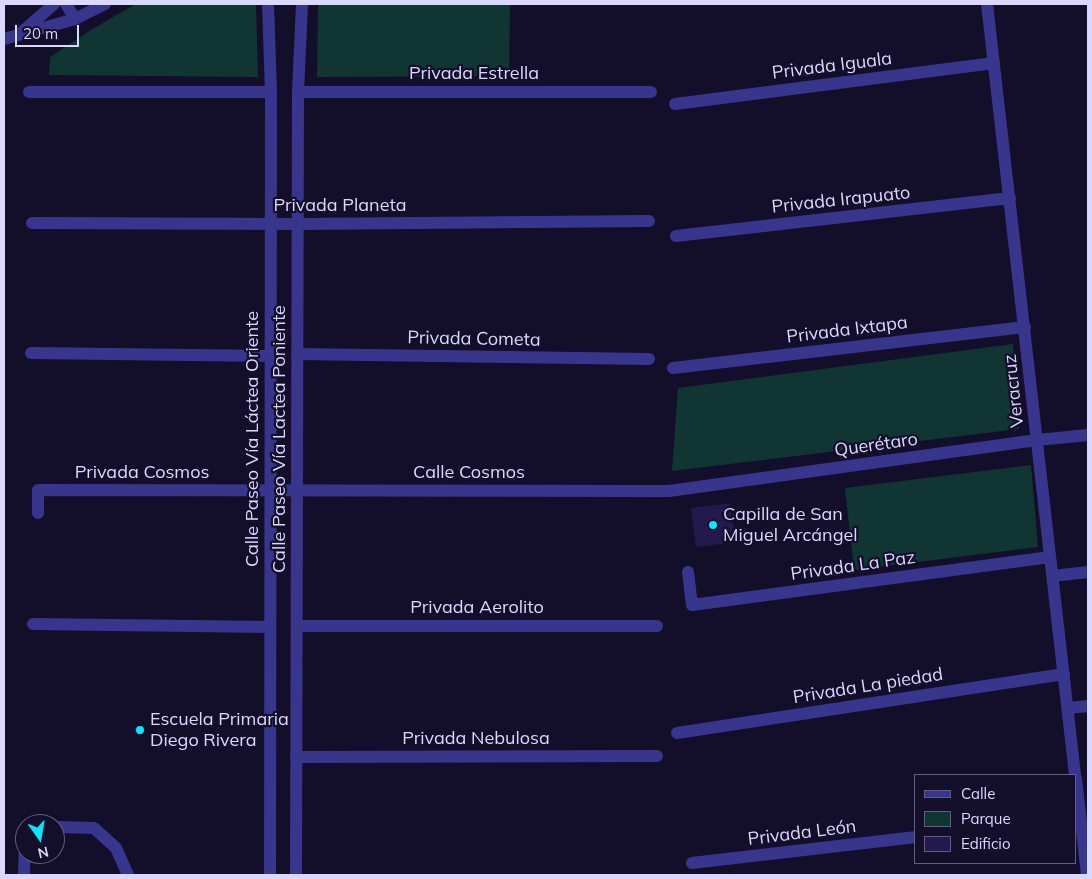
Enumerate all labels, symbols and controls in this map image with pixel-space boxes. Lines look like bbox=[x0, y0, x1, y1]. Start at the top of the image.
scale bar bbox=[18, 15, 81, 47]
text: 20 m bbox=[23, 24, 58, 43]
street label: Privada Iguala bbox=[771, 48, 893, 84]
street label: Privada Estrella bbox=[409, 63, 539, 85]
street label: Privada Irapuato bbox=[771, 182, 911, 218]
street label: Privada Planeta bbox=[273, 195, 407, 217]
street label: Calle Paseo Vía Lactea Poniente bbox=[269, 305, 291, 573]
street label: Calle Paseo Vía Láctea Oriente bbox=[242, 311, 264, 567]
street label: Privada Ixtapa bbox=[785, 312, 909, 348]
street label: Privada Cometa bbox=[407, 327, 541, 351]
street label: Veracruz bbox=[999, 353, 1029, 429]
street label: Querétaro bbox=[833, 428, 919, 462]
street label: Privada Cosmos bbox=[75, 462, 209, 484]
street label: Calle Cosmos bbox=[413, 462, 525, 484]
place label: Capilla de San Miguel Arcángel bbox=[723, 504, 858, 546]
marker: Capilla de San Miguel Arcángel bbox=[707, 519, 719, 531]
street label: Privada La Paz bbox=[789, 547, 917, 585]
street label: Privada Aerolito bbox=[410, 597, 544, 619]
street label: Privada La piedad bbox=[792, 663, 944, 709]
place label: Escuela Primaria Diego Rivera bbox=[150, 709, 289, 752]
marker: Escuela Primaria Diego Rivera bbox=[134, 724, 146, 736]
street label: Privada Nebulosa bbox=[402, 728, 550, 750]
legend bbox=[914, 774, 1077, 864]
text: Calle bbox=[961, 784, 995, 803]
text: Parque bbox=[961, 809, 1011, 828]
north arrow bbox=[15, 814, 65, 864]
street label: Privada León bbox=[747, 816, 857, 850]
text: Edificio bbox=[961, 834, 1011, 853]
text: N bbox=[36, 843, 50, 863]

